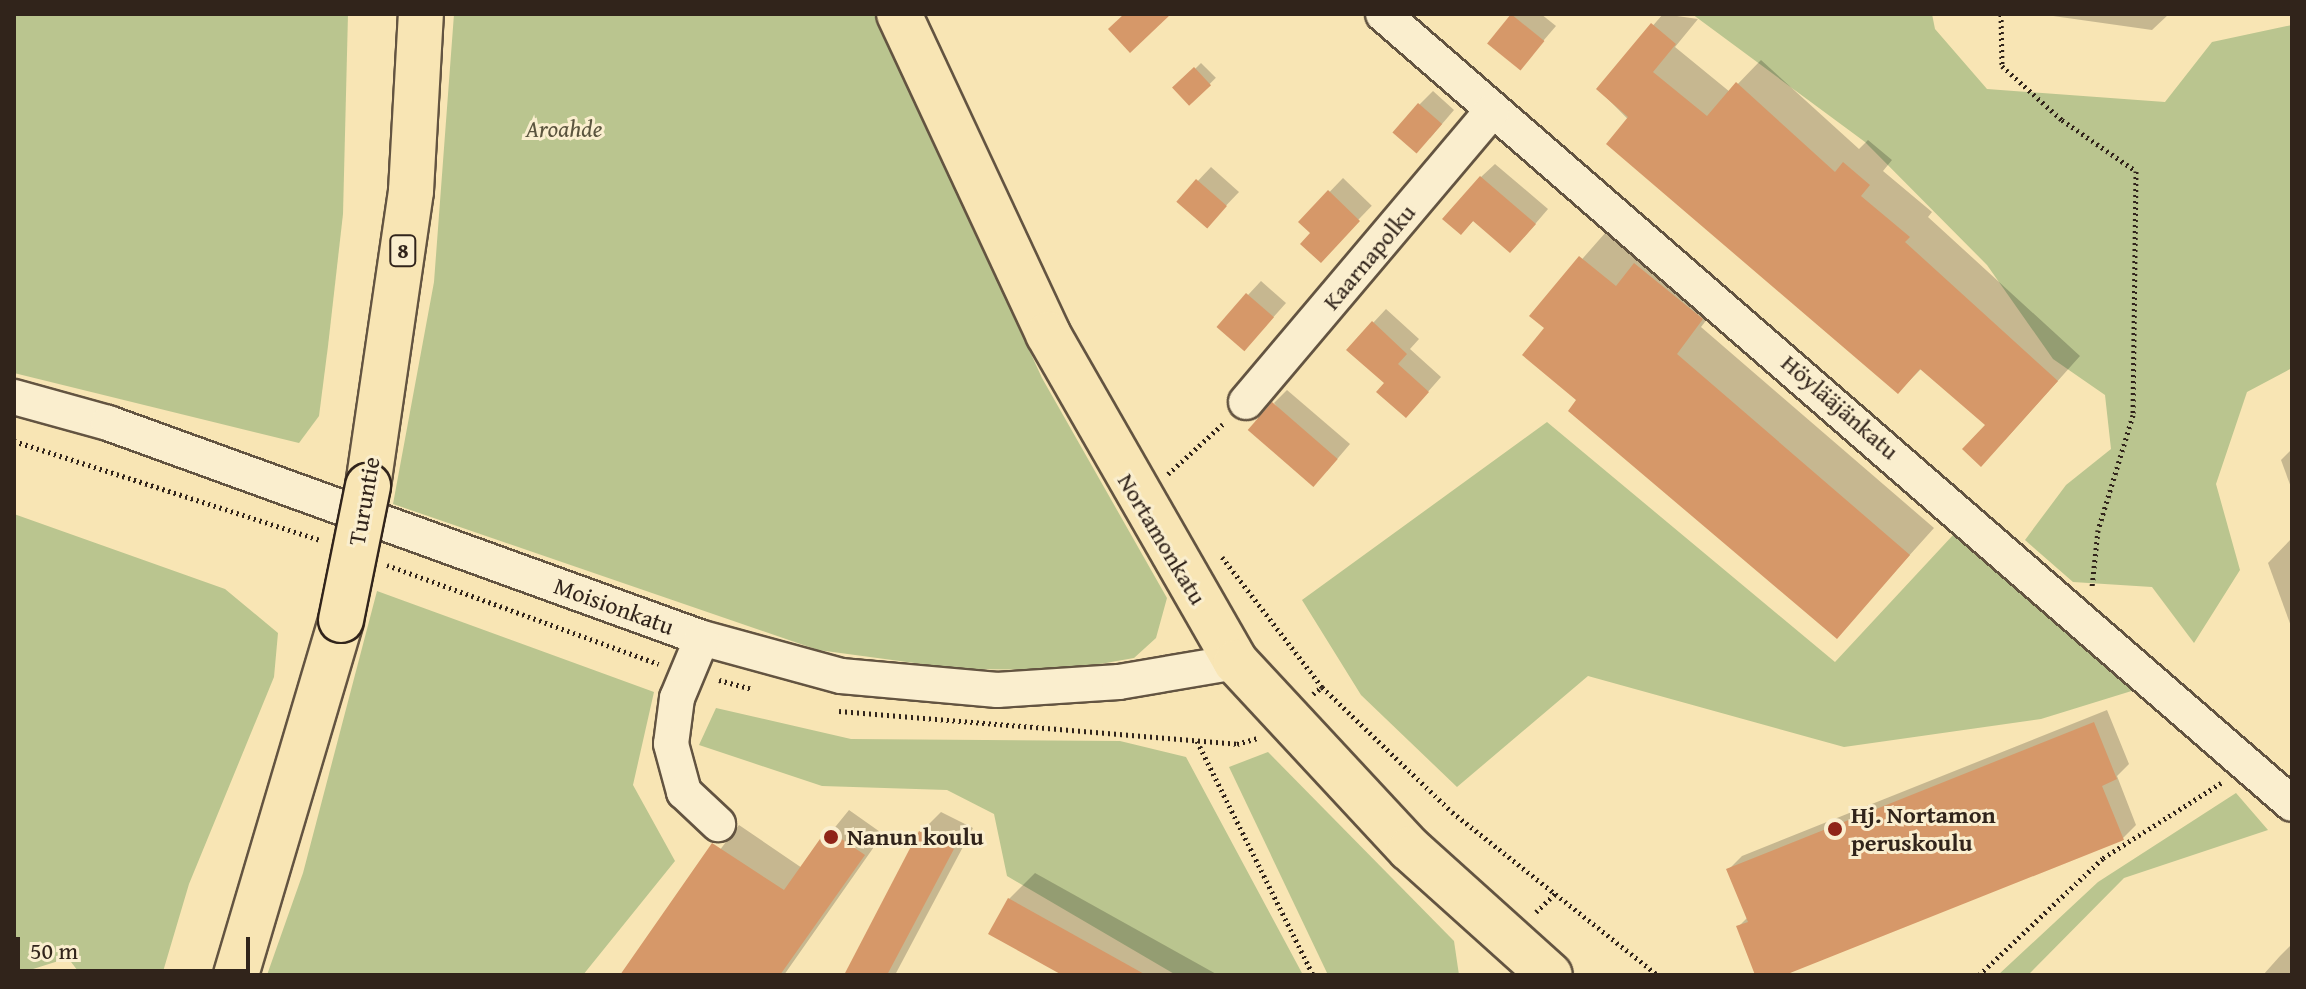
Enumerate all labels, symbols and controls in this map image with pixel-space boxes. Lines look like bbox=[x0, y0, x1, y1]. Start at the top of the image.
park label: Aroahde bbox=[525, 115, 603, 143]
street label: Kaarnapolku bbox=[1317, 198, 1421, 316]
road number: 8 bbox=[389, 233, 417, 269]
street label: Höylääjänkatu bbox=[1776, 348, 1904, 466]
street label: Turuntie bbox=[342, 455, 386, 547]
street label: Nortamonkatu bbox=[1112, 468, 1212, 610]
street label: Moisionkatu bbox=[550, 571, 678, 641]
place label: Hj. Nortamon peruskoulu bbox=[1851, 801, 1996, 857]
marker: Hj. Nortamon peruskoulu bbox=[1826, 820, 1844, 838]
place label: Nanun koulu bbox=[847, 823, 984, 851]
marker: Nanun koulu bbox=[822, 828, 840, 846]
scale bar bbox=[20, 921, 254, 971]
text: 50 m bbox=[30, 933, 78, 968]

